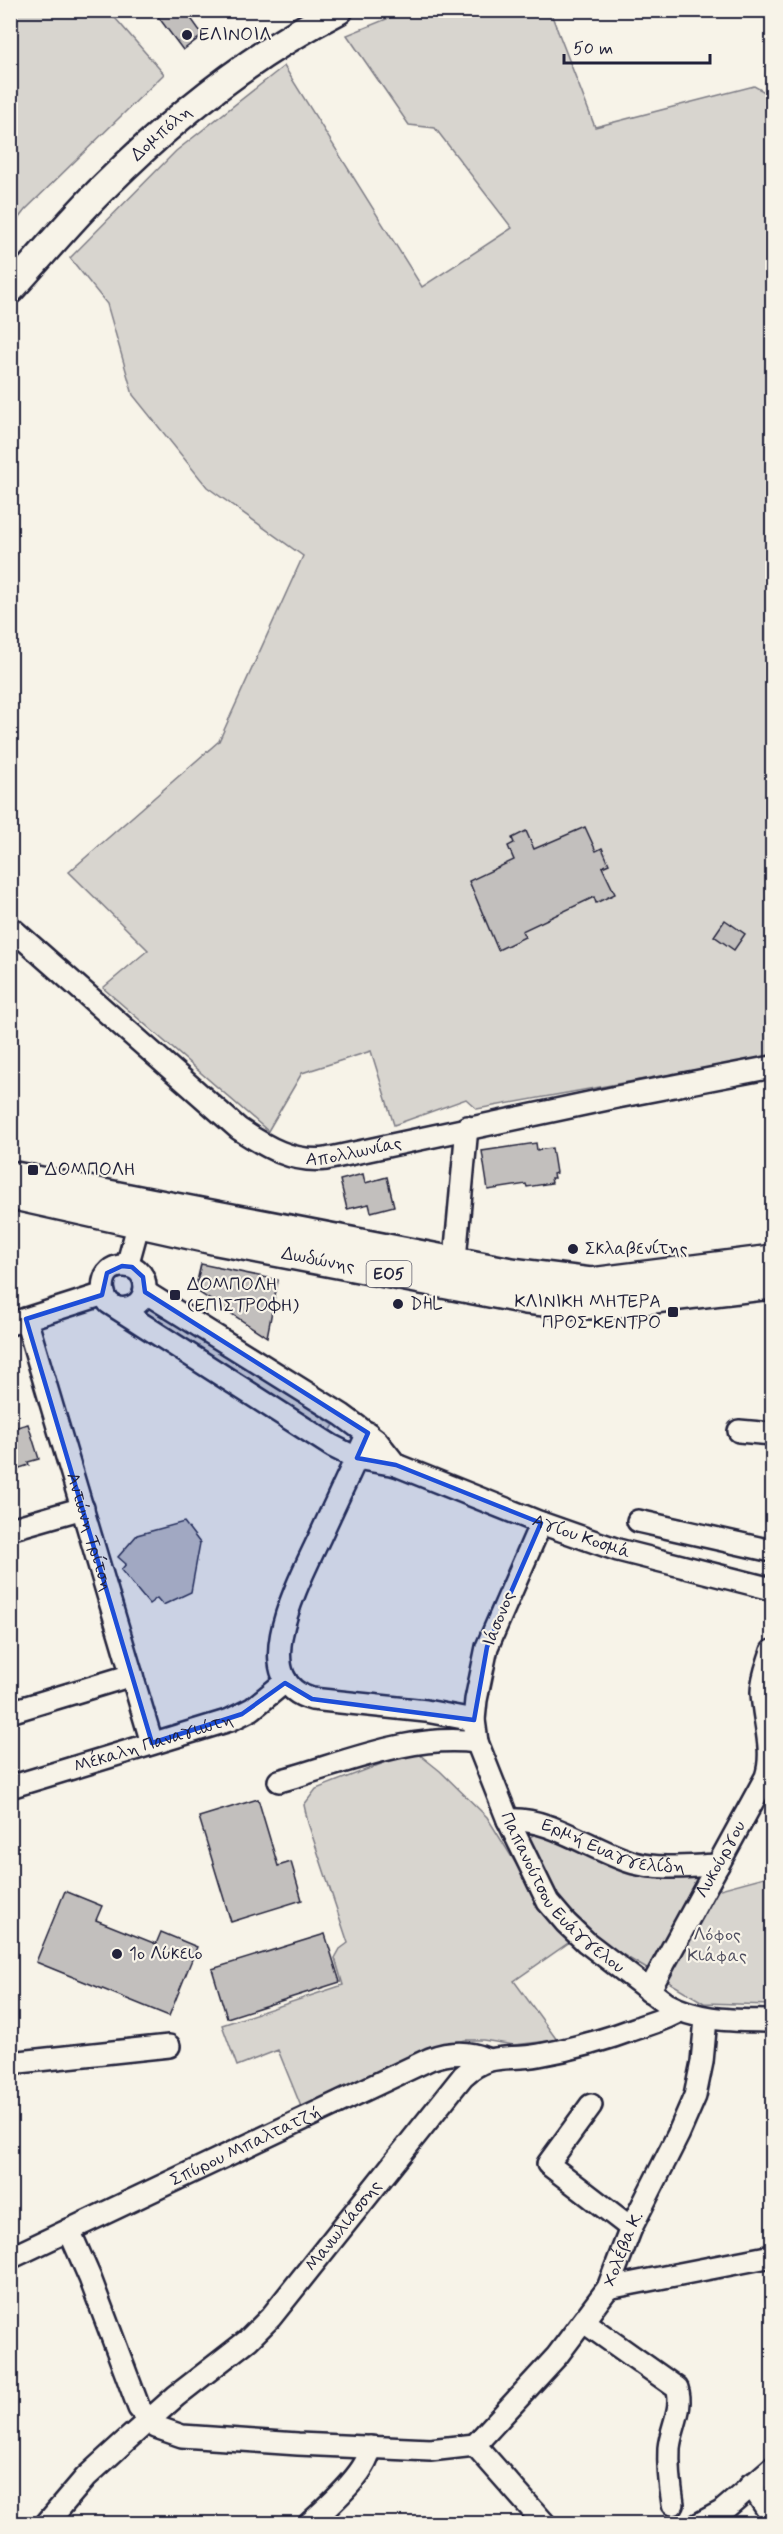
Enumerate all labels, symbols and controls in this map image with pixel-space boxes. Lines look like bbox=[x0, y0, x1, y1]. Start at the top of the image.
place label: ΕΛΙΝΟΙΛ bbox=[199, 23, 271, 47]
scale bar bbox=[564, 27, 710, 65]
marker: ΕΛΙΝΟΙΛ bbox=[180, 28, 194, 42]
text: 50 m bbox=[573, 37, 613, 61]
street label: Δομπόλη bbox=[126, 100, 197, 167]
street label: Απολλωνίας bbox=[305, 1131, 404, 1172]
place label: ΔΟΜΠΟΛΗ bbox=[45, 1158, 136, 1182]
marker: ΔΟΜΠΟΛΗ bbox=[26, 1163, 40, 1177]
place label: Σκλαβενίτης bbox=[585, 1237, 688, 1261]
street label: Δωδώνης bbox=[280, 1242, 357, 1279]
marker: Σκλαβενίτης bbox=[566, 1242, 580, 1256]
road number: ΕΟ5 bbox=[366, 1261, 412, 1287]
place label: ΔΟΜΠΟΛΗ (ΕΠΙΣΤΡΟΦΗ) bbox=[187, 1273, 300, 1318]
marker: ΔΟΜΠΟΛΗ (ΕΠΙΣΤΡΟΦΗ) bbox=[168, 1288, 182, 1302]
place label: ΚΛΙΝΙΚΗ ΜΗΤΕΡΑ ΠΡΟΣ ΚΕΝΤΡΟ bbox=[514, 1290, 661, 1335]
place label: DHL bbox=[410, 1292, 443, 1316]
marker: DHL bbox=[391, 1297, 405, 1311]
marker: ΚΛΙΝΙΚΗ ΜΗΤΕΡΑ ΠΡΟΣ ΚΕΝΤΡΟ bbox=[666, 1305, 680, 1319]
street label: Αντώνη Τρίτση bbox=[60, 1470, 118, 1594]
street label: Αγίου Κοσμά bbox=[529, 1509, 633, 1565]
street label: Ιάσονος bbox=[477, 1588, 521, 1650]
street label: Μέκαλη Παναγιώτη bbox=[71, 1708, 236, 1779]
street label: Παπανούτσου Ευάγγελου bbox=[494, 1809, 630, 1979]
street label: Ερμή Ευαγγελίδη bbox=[538, 1813, 685, 1879]
street label: Λυκούργου bbox=[690, 1816, 752, 1902]
park label: Λόφος Κιάφας bbox=[687, 1923, 747, 1968]
place label: 1ο Λύκειο bbox=[129, 1942, 202, 1966]
marker: 1ο Λύκειο bbox=[110, 1947, 124, 1961]
street label: Σπύρου Μπαλτατζή bbox=[166, 2100, 325, 2192]
street label: Μανωλιάσσης bbox=[300, 2175, 388, 2277]
street label: Χολέβα Κ. bbox=[598, 2207, 649, 2290]

